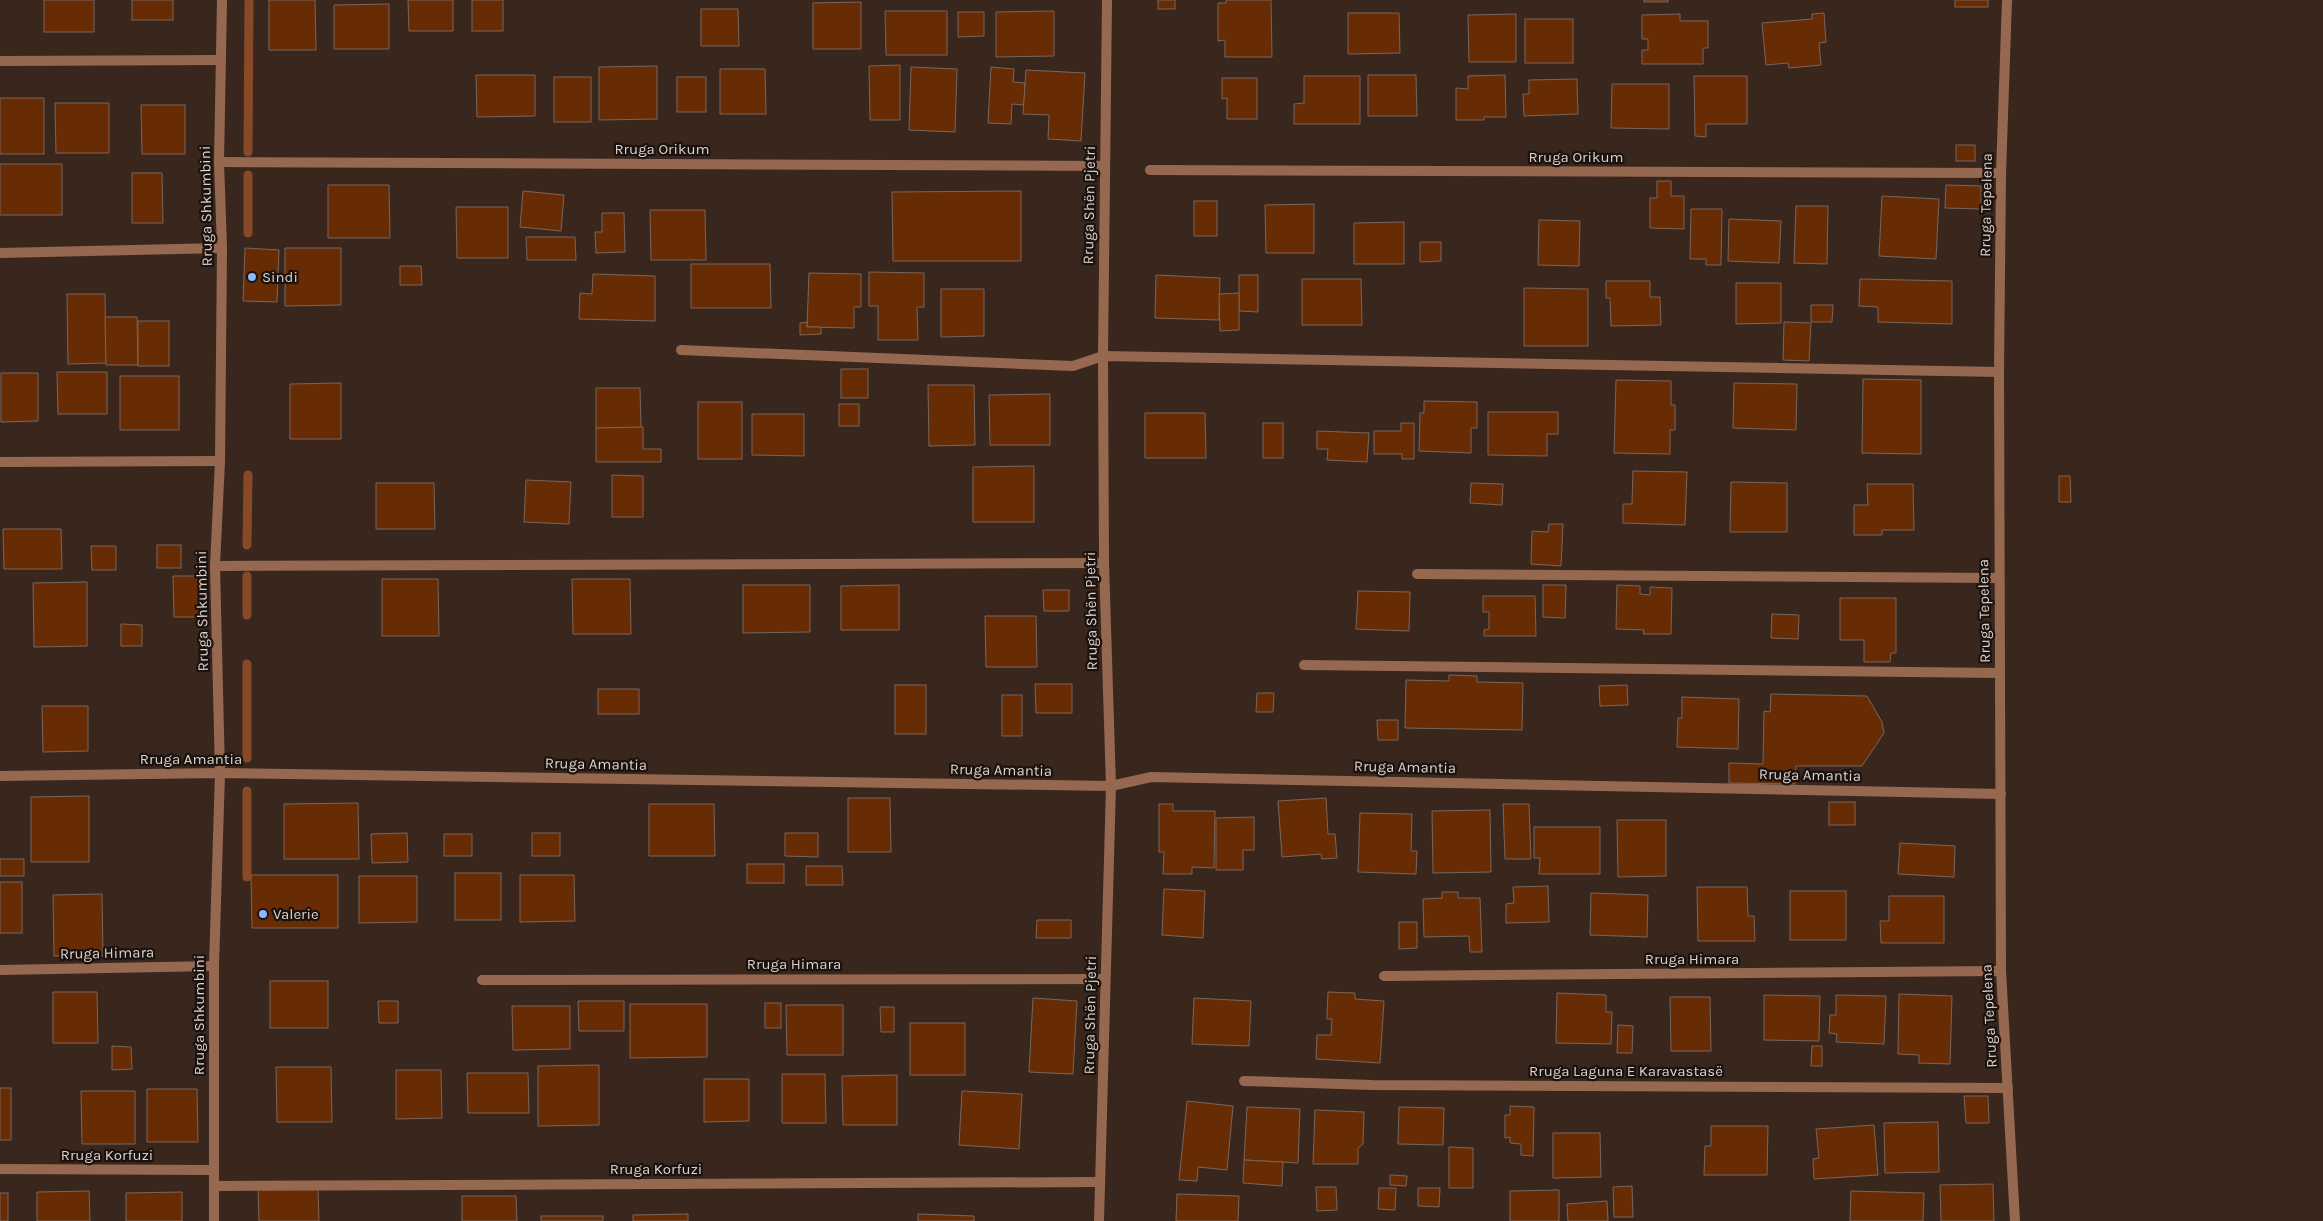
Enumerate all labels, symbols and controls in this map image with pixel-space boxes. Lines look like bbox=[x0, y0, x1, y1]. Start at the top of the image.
street label: Rruga Orikum bbox=[614, 140, 710, 158]
street label: Rruga Shkumbini bbox=[196, 146, 216, 266]
street label: Rruga Shën Pjetri bbox=[1079, 146, 1099, 264]
street label: Rruga Orikum bbox=[1528, 148, 1624, 166]
street label: Rruga Tepelena bbox=[1976, 153, 1996, 257]
place label: Sindi bbox=[262, 268, 298, 286]
marker: Sindi bbox=[246, 271, 258, 283]
street label: Rruga Shkumbini bbox=[192, 551, 212, 671]
street label: Rruga Shën Pjetri bbox=[1081, 552, 1101, 670]
street label: Rruga Tepelena bbox=[1974, 559, 1994, 663]
street label: Rruga Amantia bbox=[140, 750, 242, 768]
street label: Rruga Amantia bbox=[545, 754, 647, 774]
street label: Rruga Amantia bbox=[1354, 757, 1456, 777]
street label: Rruga Amantia bbox=[950, 760, 1052, 780]
street label: Rruga Amantia bbox=[1759, 765, 1861, 785]
place label: Valerie bbox=[273, 905, 319, 923]
marker: Valerie bbox=[257, 908, 269, 920]
street label: Rruga Himara bbox=[60, 943, 154, 963]
street label: Rruga Himara bbox=[1645, 950, 1739, 968]
street label: Rruga Shkumbini bbox=[190, 955, 208, 1075]
street label: Rruga Himara bbox=[747, 955, 841, 973]
street label: Rruga Shën Pjetri bbox=[1080, 956, 1100, 1074]
street label: Rruga Tepelena bbox=[1977, 964, 2001, 1068]
street label: Rruga Laguna E Karavastasë bbox=[1529, 1062, 1723, 1080]
street label: Rruga Korfuzi bbox=[61, 1146, 153, 1164]
street label: Rruga Korfuzi bbox=[610, 1160, 702, 1178]

